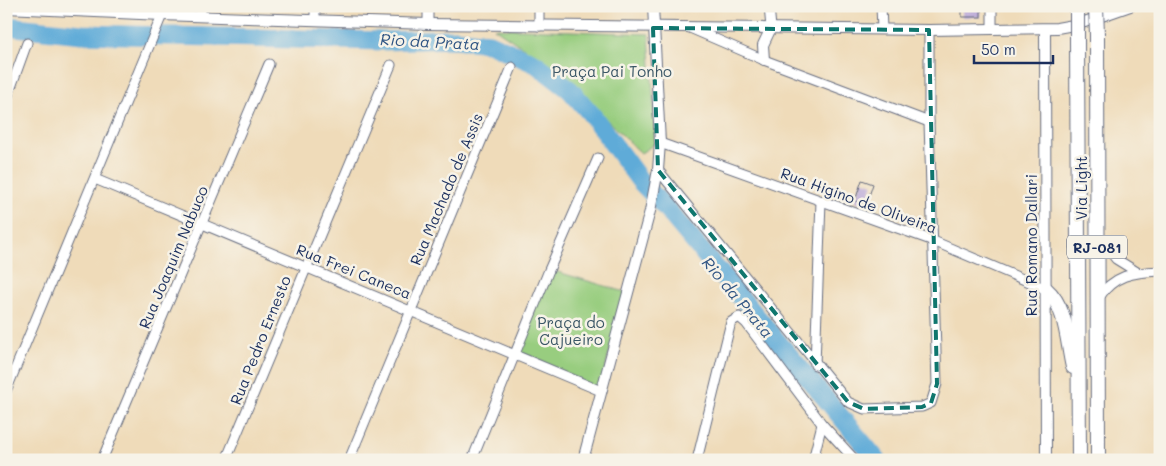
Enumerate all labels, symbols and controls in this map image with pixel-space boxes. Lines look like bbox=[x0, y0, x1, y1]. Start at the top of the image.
water label: Rio da Prata bbox=[380, 28, 480, 54]
scale bar bbox=[974, 32, 1052, 64]
text: 50 m bbox=[981, 39, 1016, 59]
park label: Praça Pai Tonho bbox=[552, 61, 672, 81]
street label: Rua Machado de Assis bbox=[405, 110, 487, 268]
street label: Via Light bbox=[1071, 156, 1091, 220]
street label: Rua Higino de Oliveira bbox=[778, 162, 940, 238]
street label: Rua Romano Dallari bbox=[1021, 174, 1041, 316]
street label: Rua Joaquim Nabuco bbox=[134, 182, 212, 332]
road number: RJ-081 bbox=[1067, 236, 1127, 258]
street label: Rua Frei Caneca bbox=[294, 239, 414, 303]
water label: Rio da Prata bbox=[698, 252, 778, 342]
street label: Rua Pedro Ernesto bbox=[225, 272, 295, 408]
park label: Praça do Cajueiro bbox=[537, 312, 605, 349]

